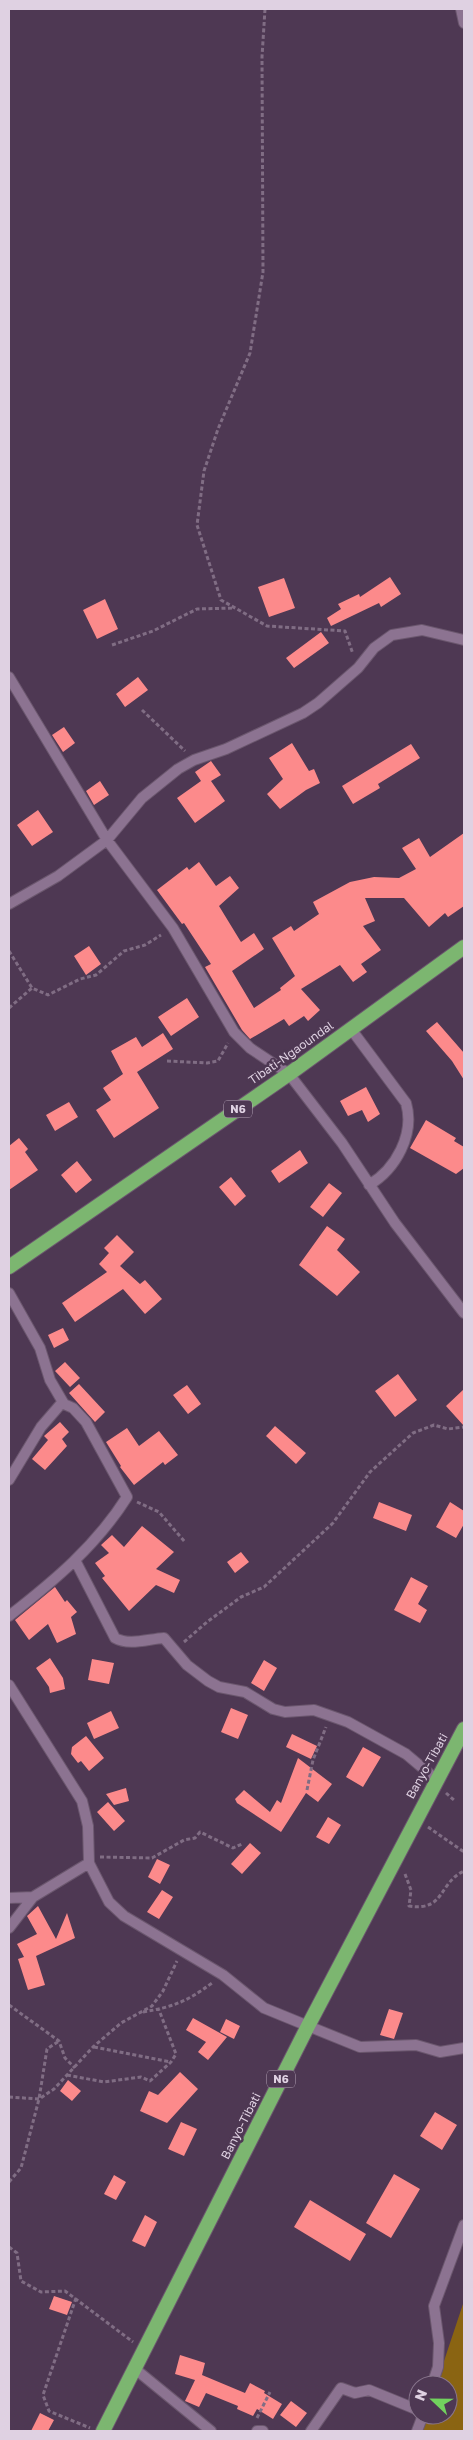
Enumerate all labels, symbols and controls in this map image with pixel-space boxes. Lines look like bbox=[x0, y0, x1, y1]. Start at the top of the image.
street label: Tibati-Ngaoundal bbox=[245, 1018, 336, 1088]
road number: N6 bbox=[224, 1100, 252, 1118]
street label: Banyo-Tibati bbox=[402, 1730, 451, 1801]
road number: N6 bbox=[267, 2070, 295, 2088]
street label: Banyo-Tibati bbox=[217, 2090, 264, 2162]
north arrow bbox=[408, 2375, 458, 2425]
text: N bbox=[411, 2387, 430, 2403]

